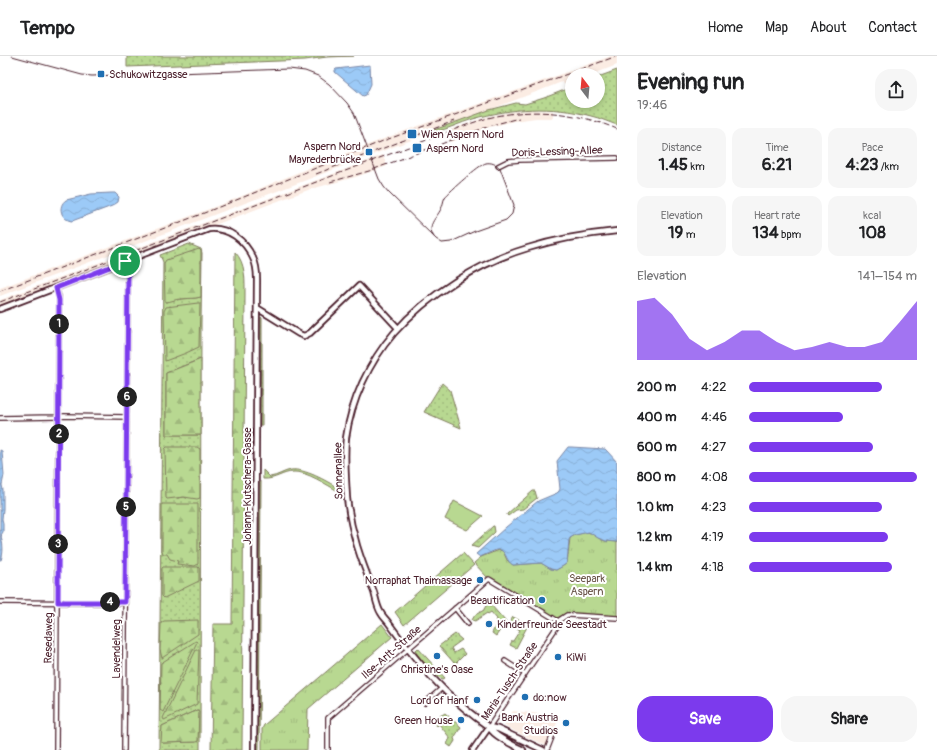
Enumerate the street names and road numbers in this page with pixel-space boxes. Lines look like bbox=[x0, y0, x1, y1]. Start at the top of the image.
street label: Doris-Lessing-Allee bbox=[511, 143, 603, 160]
street label: Johann-Kutschera-Gasse bbox=[241, 427, 254, 545]
street label: Sonnenallee bbox=[331, 442, 345, 500]
street label: Resedaweg bbox=[42, 612, 55, 664]
street label: Lavendelweg bbox=[110, 619, 123, 679]
street label: Ilse-Arlt-Straße bbox=[359, 623, 424, 682]
street label: Maria-Tusch-Straße bbox=[478, 639, 541, 723]

